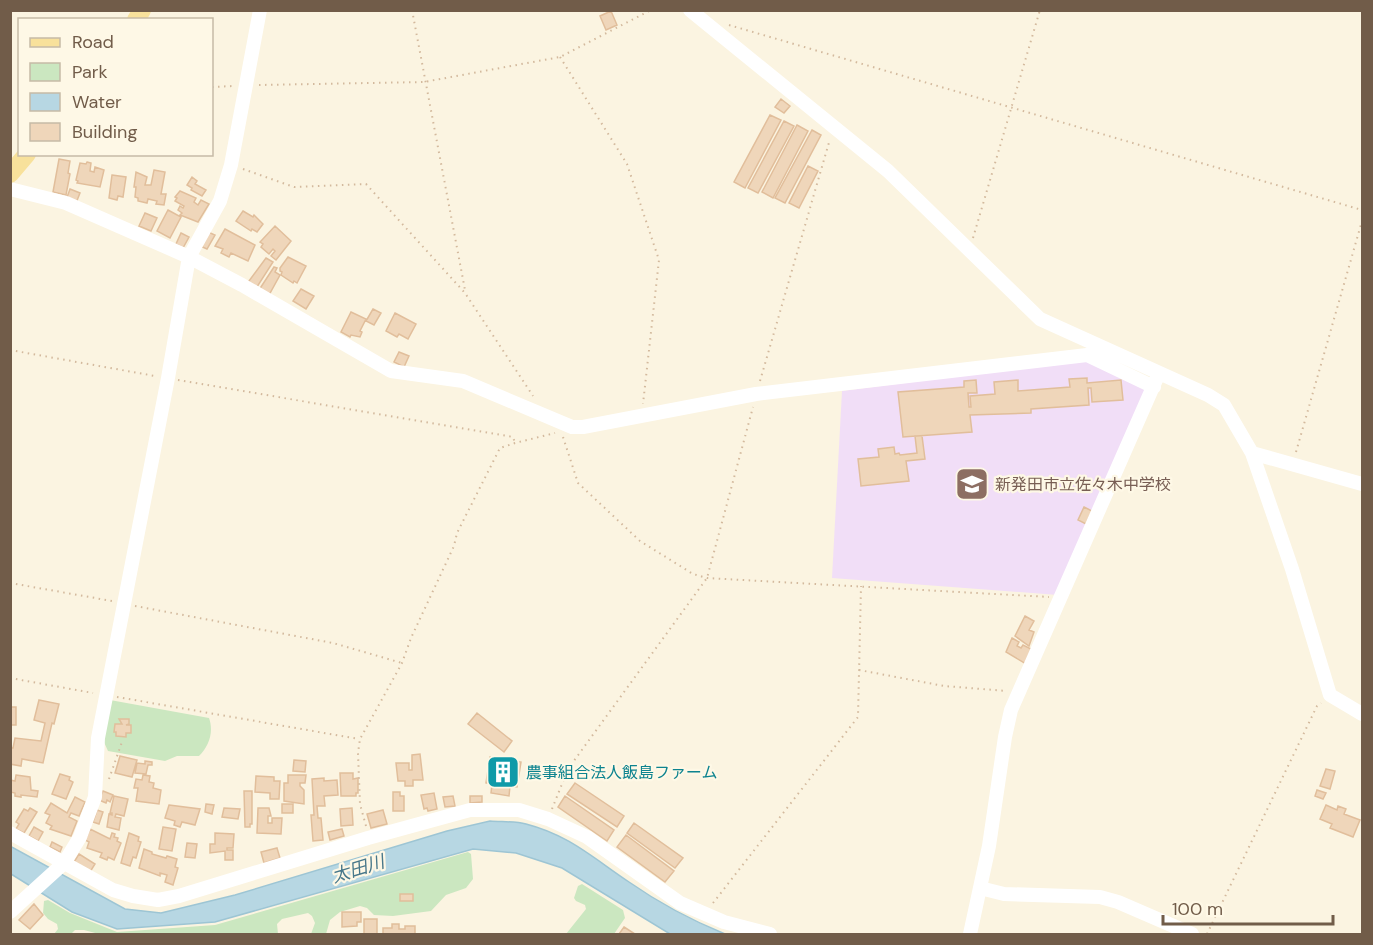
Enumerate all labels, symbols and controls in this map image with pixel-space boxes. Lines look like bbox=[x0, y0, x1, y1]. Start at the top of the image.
legend bbox=[18, 18, 213, 156]
text: Road bbox=[72, 30, 114, 54]
text: Park bbox=[72, 60, 108, 84]
text: Water bbox=[72, 90, 122, 114]
text: Building bbox=[72, 120, 137, 144]
school or university icon: 新発田市立佐々木中学校 bbox=[954, 466, 990, 502]
place label: 新発田市立佐々木中学校 bbox=[995, 474, 1171, 495]
building icon: 農事組合法人飯島ファーム bbox=[485, 754, 521, 790]
place label: 農事組合法人飯島ファーム bbox=[526, 762, 718, 783]
water label: 太田川 bbox=[329, 849, 389, 888]
scale bar bbox=[1163, 888, 1332, 926]
text: 100 m bbox=[1172, 897, 1223, 921]

